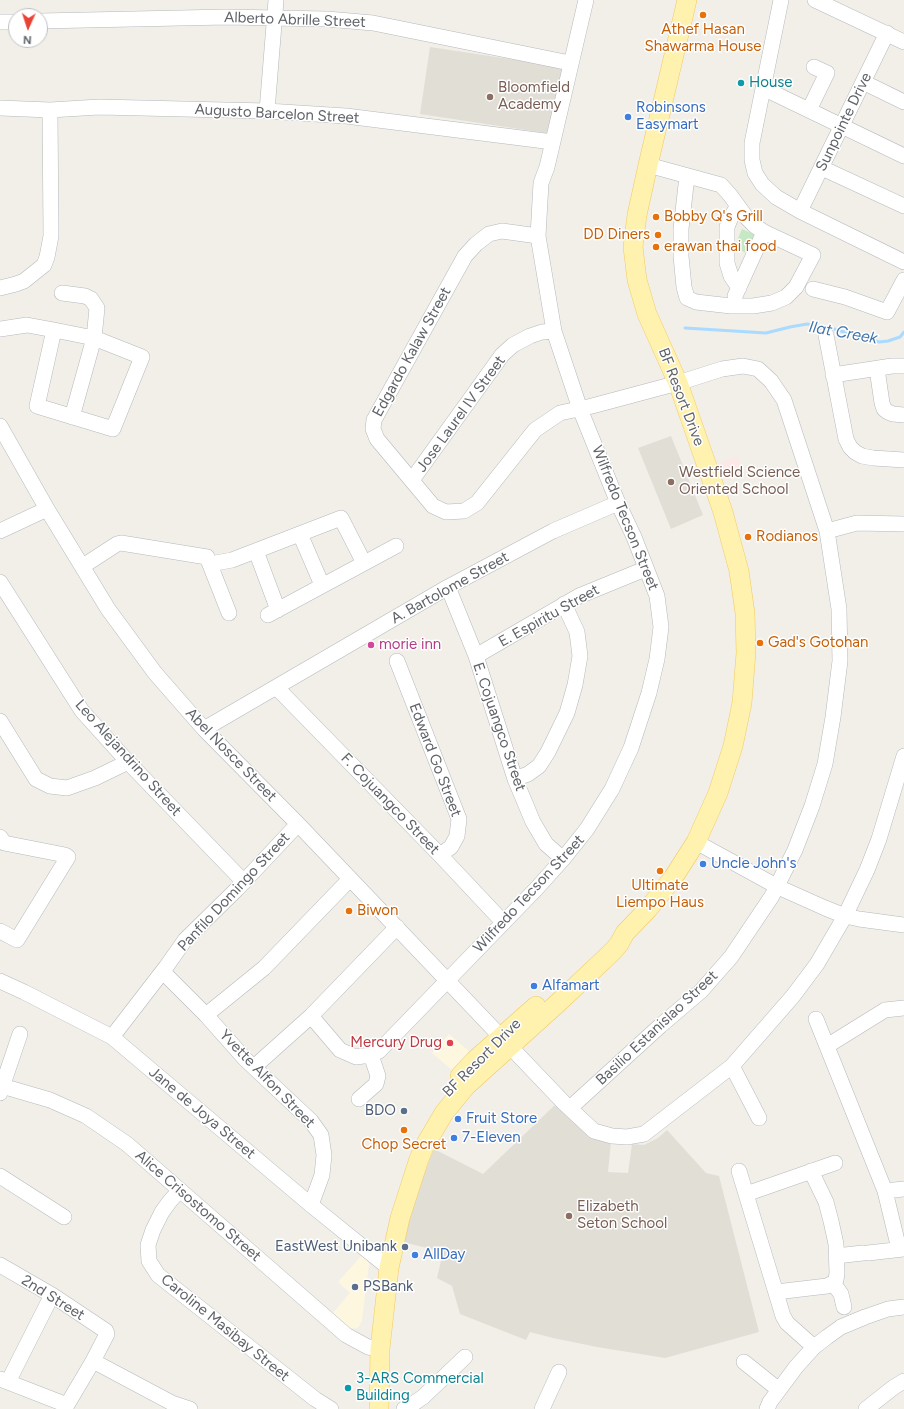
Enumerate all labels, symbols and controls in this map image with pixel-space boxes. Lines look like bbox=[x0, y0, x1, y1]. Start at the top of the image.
north arrow bbox=[8, 8, 48, 48]
street label: Alberto Abrille Street bbox=[224, 9, 366, 31]
marker: Athef Hasan Shawarma House bbox=[698, 10, 708, 20]
place label: Athef Hasan Shawarma House bbox=[644, 21, 762, 56]
text: N bbox=[23, 33, 32, 46]
street label: Sunpointe Drive bbox=[812, 70, 876, 174]
place label: House bbox=[749, 74, 793, 92]
marker: House bbox=[736, 78, 746, 88]
place label: Bloomfield Academy bbox=[498, 79, 570, 114]
marker: Bloomfield Academy bbox=[485, 92, 495, 102]
place label: Robinsons Easymart bbox=[636, 99, 706, 134]
street label: Augusto Barcelon Street bbox=[194, 101, 360, 127]
marker: Robinsons Easymart bbox=[623, 112, 633, 122]
place label: Bobby Q's Grill bbox=[664, 208, 763, 226]
marker: Bobby Q's Grill bbox=[651, 212, 661, 222]
place label: DD Diners bbox=[583, 226, 650, 244]
marker: DD Diners bbox=[653, 230, 663, 240]
place label: erawan thai food bbox=[664, 238, 777, 256]
marker: erawan thai food bbox=[651, 242, 661, 252]
street label: Edgardo Kalaw Street bbox=[369, 284, 455, 420]
water label: Ilat Creek bbox=[807, 317, 879, 349]
street label: BF Resort Drive bbox=[654, 346, 708, 448]
street label: Jose Laurel IV Street bbox=[413, 352, 509, 476]
street label: Wilfredo Tecson Street bbox=[588, 443, 662, 593]
place label: Westfield Science Oriented School bbox=[679, 464, 800, 499]
marker: Westfield Science Oriented School bbox=[666, 477, 676, 487]
place label: Rodianos bbox=[756, 528, 818, 546]
marker: Rodianos bbox=[743, 532, 753, 542]
street label: A. Bartolome Street bbox=[388, 548, 512, 628]
street label: E. Espiritu Street bbox=[496, 581, 602, 651]
place label: Gad's Gotohan bbox=[768, 634, 868, 652]
place label: morie inn bbox=[379, 636, 441, 654]
marker: Gad's Gotohan bbox=[755, 638, 765, 648]
marker: morie inn bbox=[366, 640, 376, 650]
street label: E. Cojuangco Street bbox=[469, 660, 529, 794]
street label: Leo Alejandrino Street bbox=[71, 696, 185, 820]
street label: Edward Go Street bbox=[405, 701, 465, 819]
street label: Abel Nosce Street bbox=[182, 704, 280, 806]
street label: F. Cojuangco Street bbox=[337, 749, 443, 859]
street label: Panfilo Domingo Street bbox=[174, 829, 294, 955]
street label: Wilfredo Tecson Street bbox=[470, 831, 588, 957]
place label: Uncle John's bbox=[711, 855, 796, 873]
marker: Uncle John's bbox=[698, 859, 708, 869]
marker: Ultimate Liempo Haus bbox=[655, 866, 665, 876]
place label: Ultimate Liempo Haus bbox=[616, 877, 704, 912]
place label: Biwon bbox=[357, 902, 398, 920]
marker: Biwon bbox=[344, 906, 354, 916]
street label: Basilio Estanislao Street bbox=[592, 967, 722, 1089]
place label: Alfamart bbox=[542, 977, 600, 995]
marker: Alfamart bbox=[529, 981, 539, 991]
street label: BF Resort Drive bbox=[439, 1015, 525, 1101]
street label: Yvette Alfon Street bbox=[215, 1026, 319, 1132]
place label: Mercury Drug bbox=[350, 1034, 442, 1052]
marker: Mercury Drug bbox=[445, 1038, 455, 1048]
street label: Jane de Joya Street bbox=[145, 1063, 259, 1163]
place label: BDO bbox=[365, 1102, 396, 1120]
marker: BDO bbox=[399, 1106, 409, 1116]
place label: Fruit Store bbox=[466, 1110, 537, 1128]
marker: Fruit Store bbox=[453, 1114, 463, 1124]
marker: Chop Secret bbox=[399, 1125, 409, 1135]
place label: 7-Eleven bbox=[462, 1129, 521, 1147]
marker: 7-Eleven bbox=[449, 1133, 459, 1143]
place label: Chop Secret bbox=[362, 1136, 446, 1154]
street label: Alice Crisostomo Street bbox=[132, 1147, 264, 1265]
place label: Elizabeth Seton School bbox=[577, 1198, 667, 1233]
marker: Elizabeth Seton School bbox=[564, 1211, 574, 1221]
place label: EastWest Unibank bbox=[275, 1238, 397, 1256]
marker: EastWest Unibank bbox=[400, 1242, 410, 1252]
place label: AllDay bbox=[423, 1246, 466, 1264]
marker: AllDay bbox=[410, 1250, 420, 1260]
street label: 2nd Street bbox=[18, 1271, 88, 1325]
street label: Caroline Masibay Street bbox=[157, 1271, 293, 1385]
place label: PSBank bbox=[363, 1278, 413, 1296]
marker: PSBank bbox=[350, 1282, 360, 1292]
place label: 3-ARS Commercial Building bbox=[356, 1370, 484, 1405]
marker: 3-ARS Commercial Building bbox=[343, 1383, 353, 1393]

